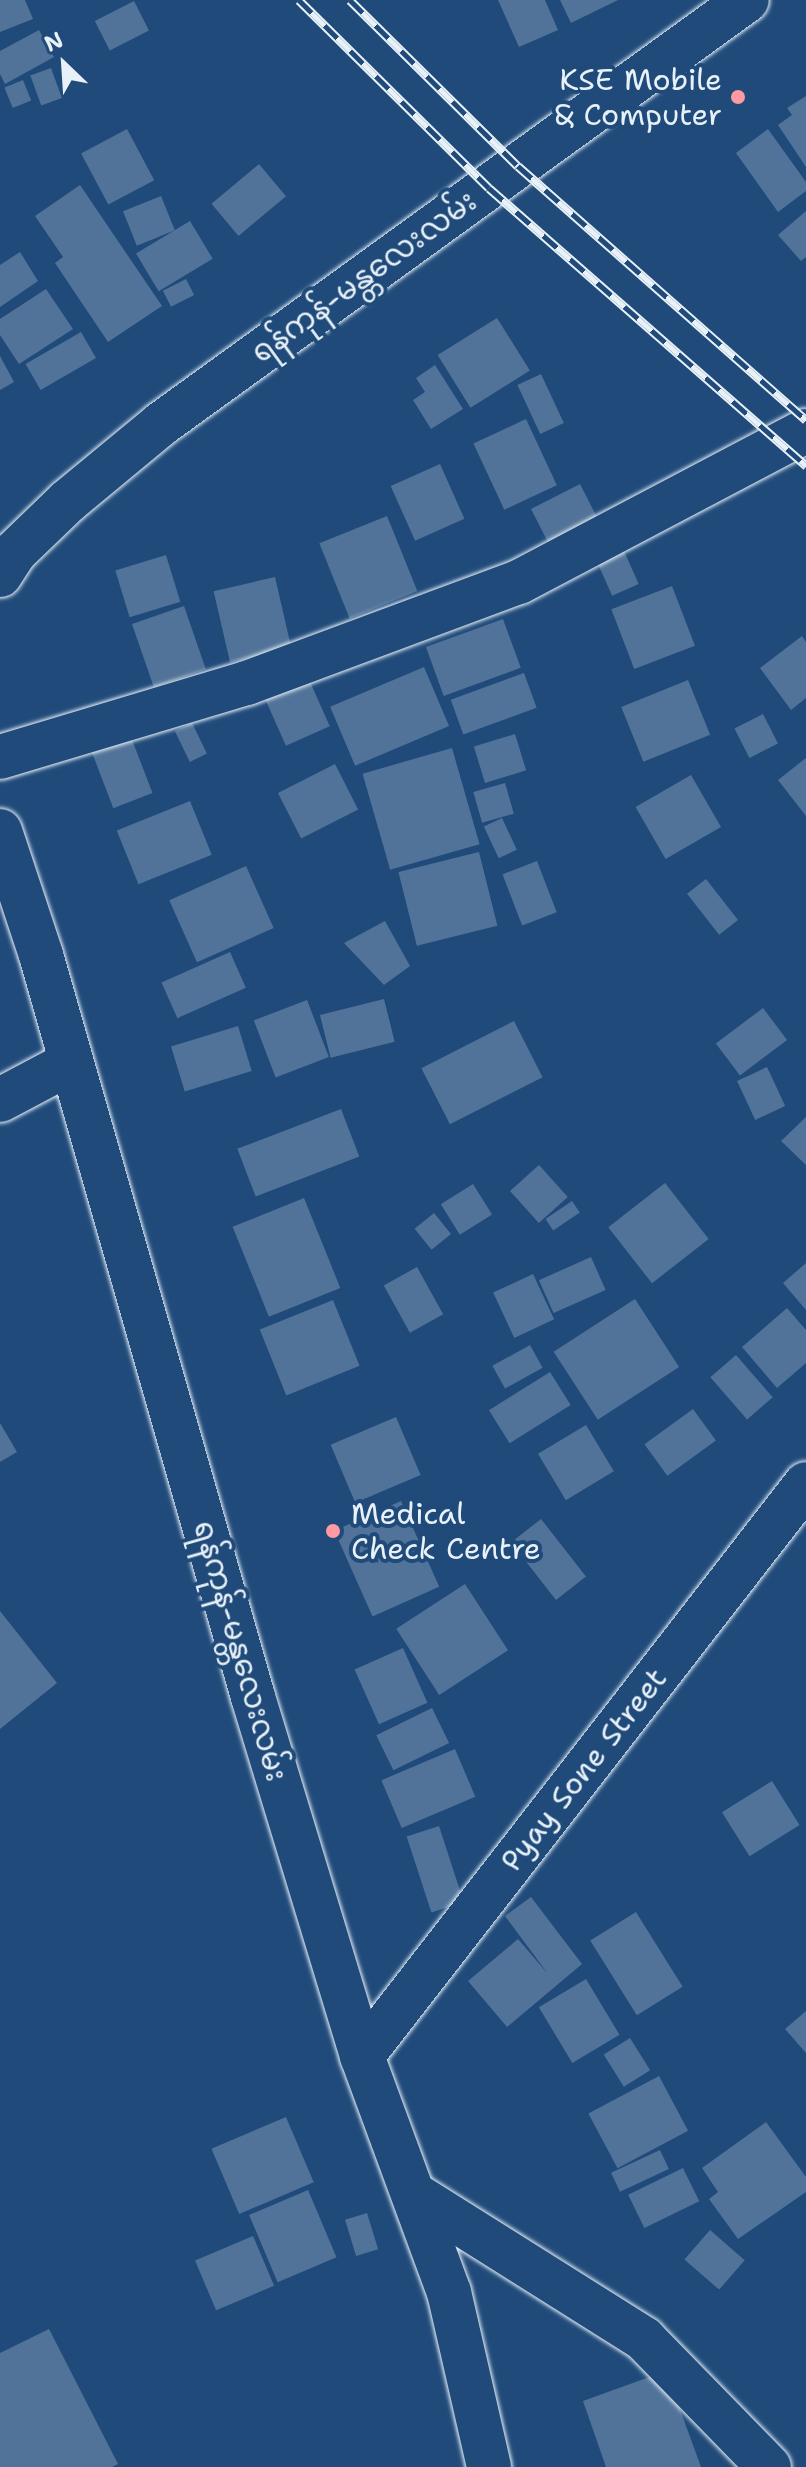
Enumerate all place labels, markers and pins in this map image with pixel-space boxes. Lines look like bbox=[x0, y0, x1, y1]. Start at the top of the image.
place label: KSE Mobile & Computer bbox=[555, 62, 722, 132]
marker: KSE Mobile & Computer bbox=[729, 88, 747, 106]
place label: Medical Check Centre bbox=[351, 1496, 541, 1566]
marker: Medical Check Centre bbox=[322, 1520, 344, 1542]

